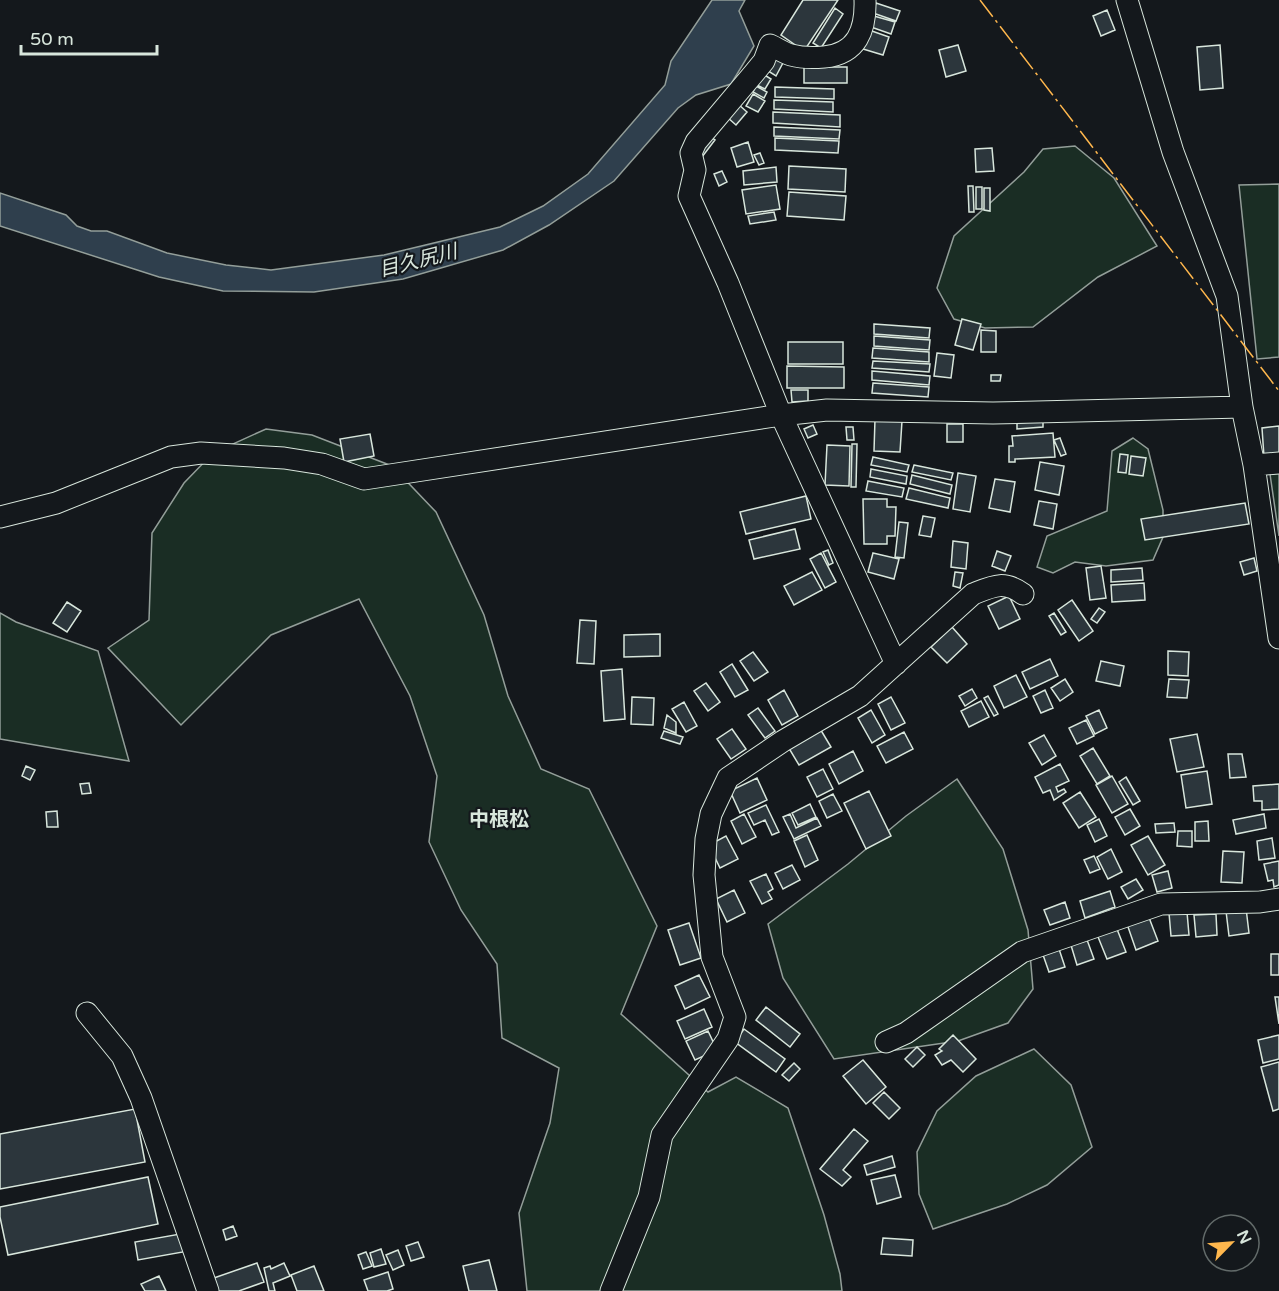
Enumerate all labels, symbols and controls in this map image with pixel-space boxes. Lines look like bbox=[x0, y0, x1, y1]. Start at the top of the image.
scale bar bbox=[21, 18, 158, 56]
text: 50 m bbox=[30, 28, 74, 50]
water label: 目久尻川 bbox=[376, 239, 462, 282]
district label: 中根松 bbox=[469, 808, 529, 832]
north arrow bbox=[1201, 1213, 1261, 1273]
text: N bbox=[1232, 1227, 1255, 1247]

